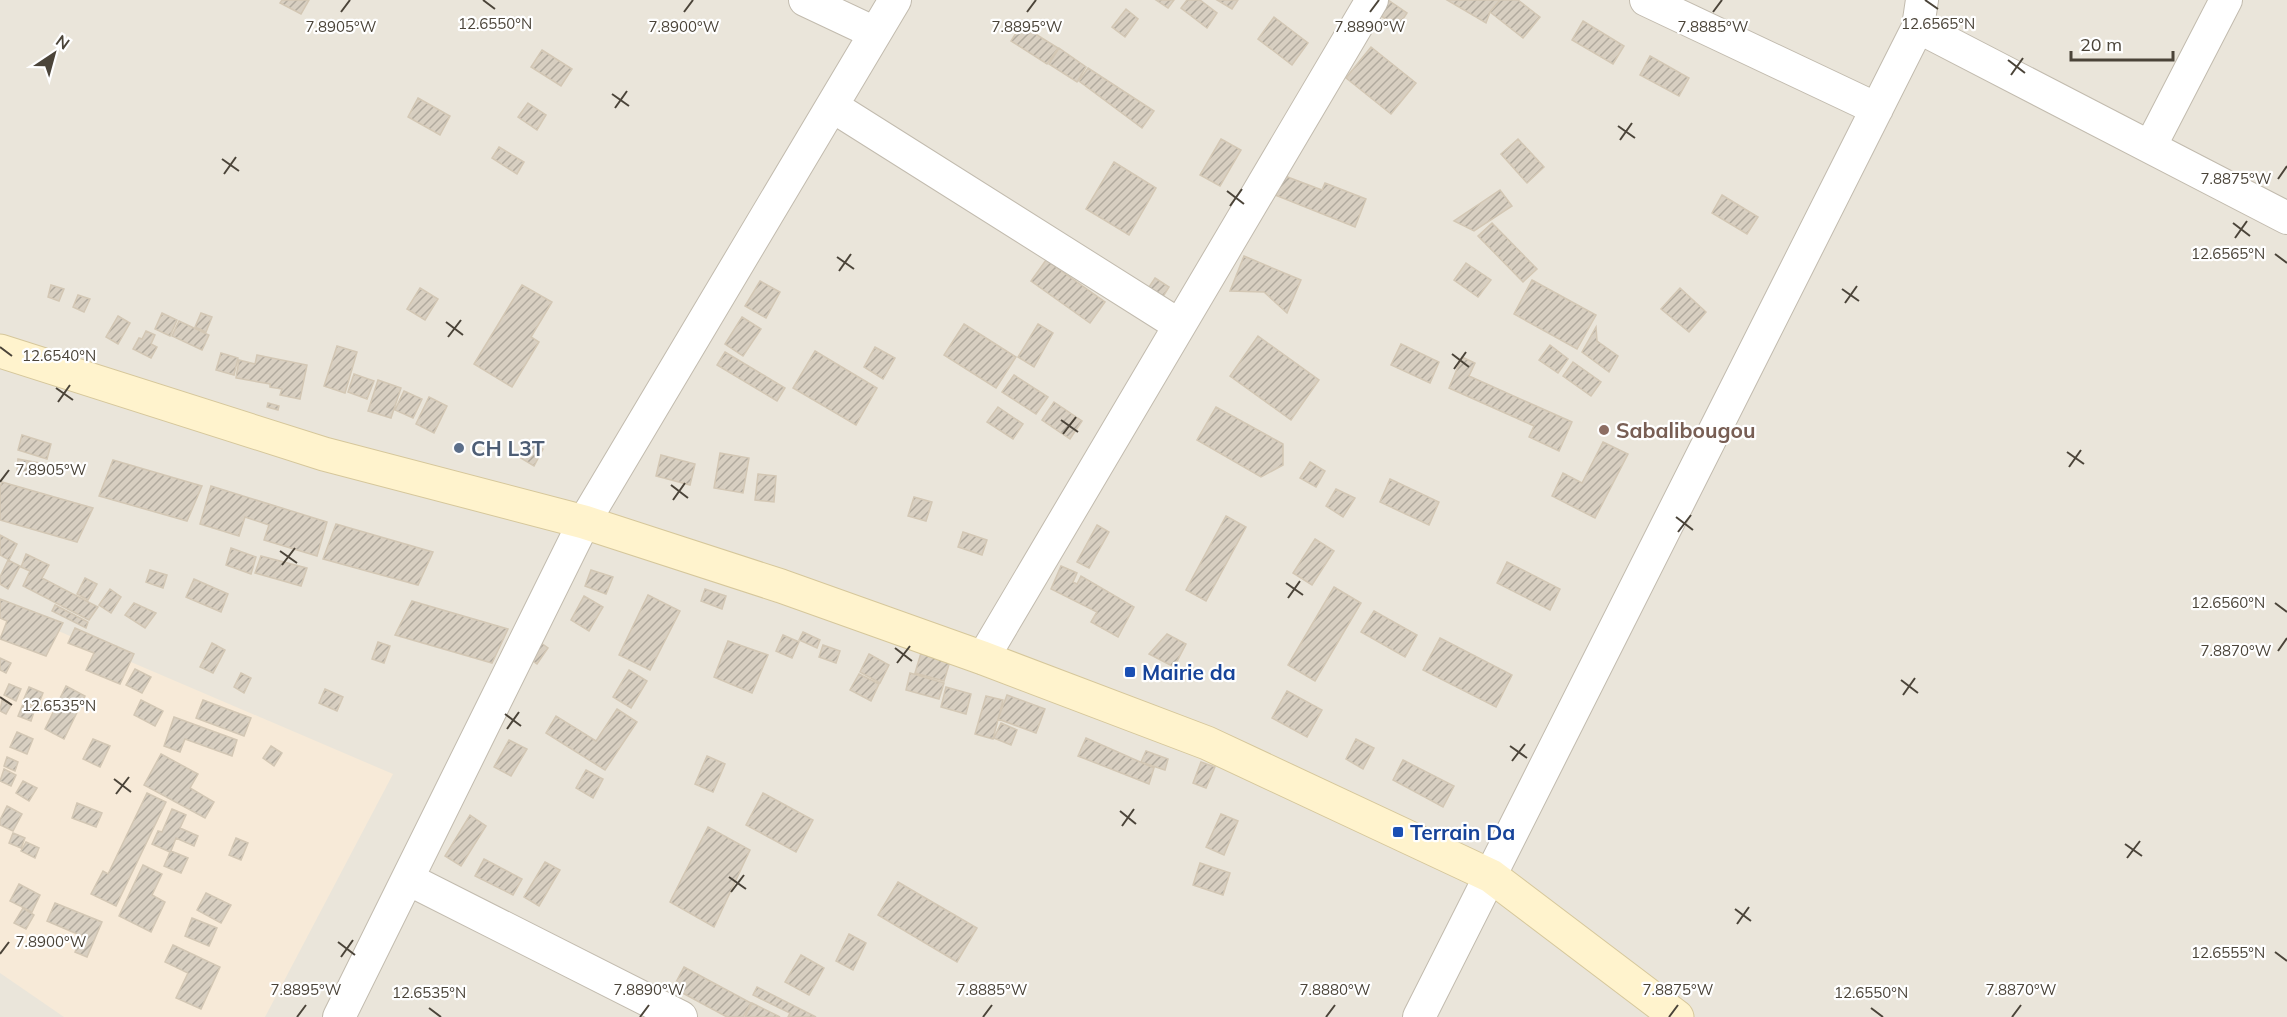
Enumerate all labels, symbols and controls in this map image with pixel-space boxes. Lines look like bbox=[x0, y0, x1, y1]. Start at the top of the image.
text: 12.6550°N bbox=[458, 14, 532, 33]
text: 12.6565°N bbox=[1901, 14, 1975, 33]
text: 7.8905°W bbox=[306, 17, 377, 36]
text: 7.8900°W bbox=[649, 17, 720, 36]
text: 7.8895°W bbox=[992, 17, 1063, 36]
text: 7.8890°W bbox=[1335, 17, 1406, 36]
text: 7.8885°W bbox=[1678, 17, 1749, 36]
north arrow bbox=[24, 24, 84, 84]
scale bar bbox=[2071, 24, 2173, 62]
text: N bbox=[52, 30, 74, 54]
text: 20 m bbox=[2080, 33, 2122, 56]
text: 7.8875°W bbox=[2201, 169, 2272, 188]
text: 12.6565°N bbox=[2191, 244, 2265, 263]
text: 12.6540°N bbox=[22, 346, 96, 365]
place label: Sabalibougou bbox=[1616, 417, 1756, 443]
marker: Sabalibougou bbox=[1597, 423, 1611, 437]
place label: CH L3T bbox=[471, 435, 545, 461]
marker: CH L3T bbox=[452, 441, 466, 455]
text: 7.8905°W bbox=[16, 460, 87, 479]
text: 12.6560°N bbox=[2191, 593, 2265, 612]
text: 7.8870°W bbox=[2201, 641, 2272, 660]
place label: Mairie da bbox=[1142, 659, 1236, 685]
marker: Mairie da bbox=[1123, 665, 1137, 679]
text: 12.6535°N bbox=[22, 696, 96, 715]
place label: Terrain Da bbox=[1410, 819, 1515, 845]
marker: Terrain Da bbox=[1391, 825, 1405, 839]
text: 7.8900°W bbox=[16, 932, 87, 951]
text: 12.6555°N bbox=[2191, 943, 2265, 962]
text: 7.8895°W bbox=[271, 980, 342, 999]
text: 7.8890°W bbox=[614, 980, 685, 999]
text: 7.8885°W bbox=[957, 980, 1028, 999]
text: 7.8880°W bbox=[1300, 980, 1371, 999]
text: 7.8875°W bbox=[1643, 980, 1714, 999]
text: 7.8870°W bbox=[1986, 980, 2057, 999]
text: 12.6535°N bbox=[392, 983, 466, 1002]
text: 12.6550°N bbox=[1834, 983, 1908, 1002]

